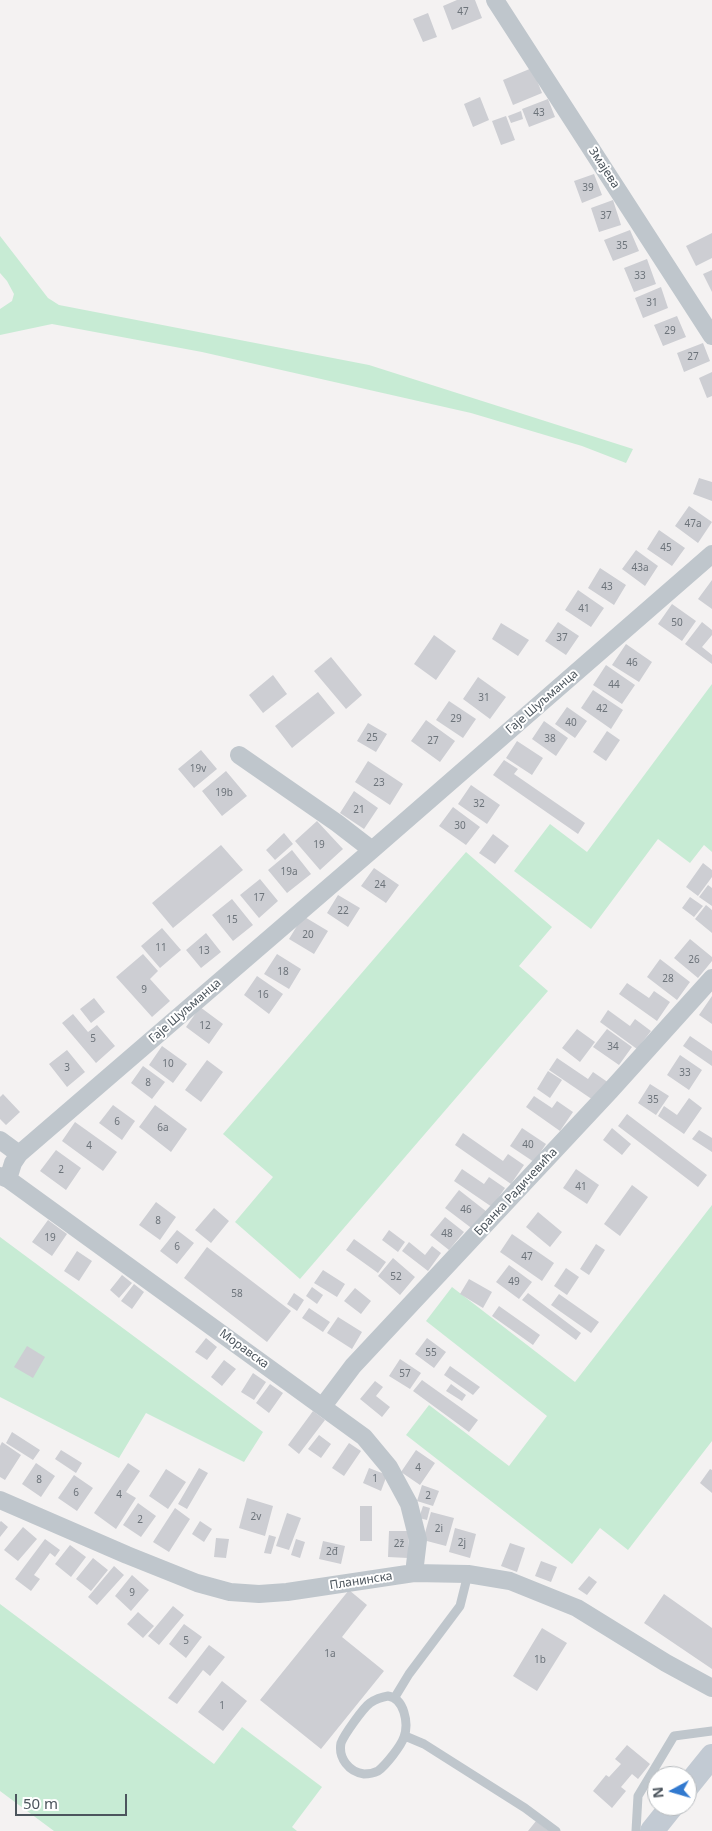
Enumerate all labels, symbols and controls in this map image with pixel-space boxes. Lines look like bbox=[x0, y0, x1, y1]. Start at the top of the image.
house number: 47 bbox=[457, 6, 469, 18]
house number: 43 bbox=[533, 107, 545, 119]
street label: Змајева bbox=[585, 145, 623, 191]
house number: 39 bbox=[582, 182, 594, 194]
house number: 37 bbox=[600, 210, 612, 222]
house number: 35 bbox=[616, 240, 628, 252]
house number: 33 bbox=[634, 270, 646, 282]
house number: 31 bbox=[646, 297, 658, 309]
house number: 29 bbox=[664, 325, 676, 337]
house number: 27 bbox=[687, 351, 699, 363]
house number: 47a bbox=[684, 518, 702, 530]
house number: 45 bbox=[660, 542, 672, 554]
house number: 43a bbox=[631, 562, 649, 574]
house number: 43 bbox=[601, 581, 613, 593]
house number: 41 bbox=[578, 603, 590, 615]
house number: 50 bbox=[671, 617, 683, 629]
house number: 37 bbox=[556, 632, 568, 644]
house number: 46 bbox=[626, 657, 638, 669]
street label: Гаје Шуљманца bbox=[503, 667, 581, 737]
house number: 44 bbox=[608, 679, 620, 691]
house number: 31 bbox=[478, 692, 490, 704]
house number: 42 bbox=[596, 703, 608, 715]
house number: 29 bbox=[450, 713, 462, 725]
house number: 40 bbox=[565, 717, 577, 729]
house number: 25 bbox=[366, 732, 378, 744]
house number: 38 bbox=[544, 733, 556, 745]
house number: 27 bbox=[427, 735, 439, 747]
house number: 19v bbox=[190, 763, 206, 775]
house number: 23 bbox=[373, 777, 385, 789]
house number: 19b bbox=[215, 787, 233, 799]
house number: 32 bbox=[473, 798, 485, 810]
house number: 21 bbox=[353, 804, 365, 816]
house number: 30 bbox=[454, 820, 466, 832]
house number: 19 bbox=[313, 839, 325, 851]
house number: 19a bbox=[280, 866, 298, 878]
house number: 24 bbox=[374, 879, 386, 891]
house number: 17 bbox=[253, 892, 265, 904]
house number: 22 bbox=[337, 905, 349, 917]
house number: 15 bbox=[226, 914, 238, 926]
house number: 20 bbox=[302, 929, 314, 941]
house number: 11 bbox=[155, 942, 167, 954]
house number: 13 bbox=[198, 945, 210, 957]
house number: 26 bbox=[688, 954, 700, 966]
house number: 18 bbox=[277, 966, 289, 978]
house number: 28 bbox=[662, 973, 674, 985]
street label: Гаје Шуљманца bbox=[146, 976, 224, 1046]
house number: 9 bbox=[141, 984, 147, 996]
house number: 16 bbox=[257, 989, 269, 1001]
house number: 12 bbox=[199, 1020, 211, 1032]
house number: 5 bbox=[90, 1033, 96, 1045]
house number: 34 bbox=[607, 1041, 619, 1053]
house number: 10 bbox=[162, 1058, 174, 1070]
house number: 3 bbox=[64, 1062, 70, 1074]
house number: 33 bbox=[679, 1067, 691, 1079]
house number: 8 bbox=[145, 1077, 151, 1089]
house number: 35 bbox=[647, 1094, 659, 1106]
house number: 6 bbox=[114, 1116, 120, 1128]
house number: 6a bbox=[157, 1122, 169, 1134]
house number: 40 bbox=[522, 1139, 534, 1151]
house number: 4 bbox=[86, 1140, 92, 1152]
street label: Бранка Радичевића bbox=[472, 1145, 560, 1239]
house number: 2 bbox=[58, 1164, 64, 1176]
house number: 41 bbox=[575, 1181, 587, 1193]
house number: 46 bbox=[460, 1204, 472, 1216]
house number: 8 bbox=[155, 1215, 161, 1227]
house number: 48 bbox=[441, 1228, 453, 1240]
house number: 19 bbox=[44, 1232, 56, 1244]
house number: 6 bbox=[174, 1241, 180, 1253]
house number: 47 bbox=[521, 1251, 533, 1263]
house number: 52 bbox=[390, 1271, 402, 1283]
house number: 49 bbox=[508, 1276, 520, 1288]
house number: 58 bbox=[231, 1288, 243, 1300]
street label: Моравска bbox=[217, 1326, 271, 1372]
house number: 55 bbox=[425, 1347, 437, 1359]
house number: 57 bbox=[399, 1368, 411, 1380]
house number: 4 bbox=[415, 1462, 421, 1474]
house number: 1 bbox=[372, 1473, 378, 1485]
house number: 8 bbox=[36, 1474, 42, 1486]
house number: 6 bbox=[73, 1487, 79, 1499]
house number: 4 bbox=[116, 1489, 122, 1501]
house number: 2 bbox=[425, 1490, 431, 1502]
house number: 2v bbox=[251, 1511, 261, 1523]
house number: 2 bbox=[137, 1514, 143, 1526]
house number: 2i bbox=[435, 1523, 443, 1535]
house number: 2j bbox=[458, 1537, 466, 1549]
house number: 2ž bbox=[394, 1538, 404, 1550]
house number: 2đ bbox=[326, 1546, 338, 1558]
street label: Планинска bbox=[329, 1569, 393, 1593]
house number: 9 bbox=[129, 1587, 135, 1599]
house number: 5 bbox=[183, 1635, 189, 1647]
house number: 1a bbox=[324, 1648, 336, 1660]
house number: 1b bbox=[534, 1654, 546, 1666]
house number: 1 bbox=[219, 1700, 225, 1712]
north arrow bbox=[647, 1766, 697, 1816]
scale bar bbox=[18, 1784, 130, 1816]
text: N bbox=[648, 1786, 668, 1799]
text: 50 m bbox=[23, 1793, 58, 1813]

